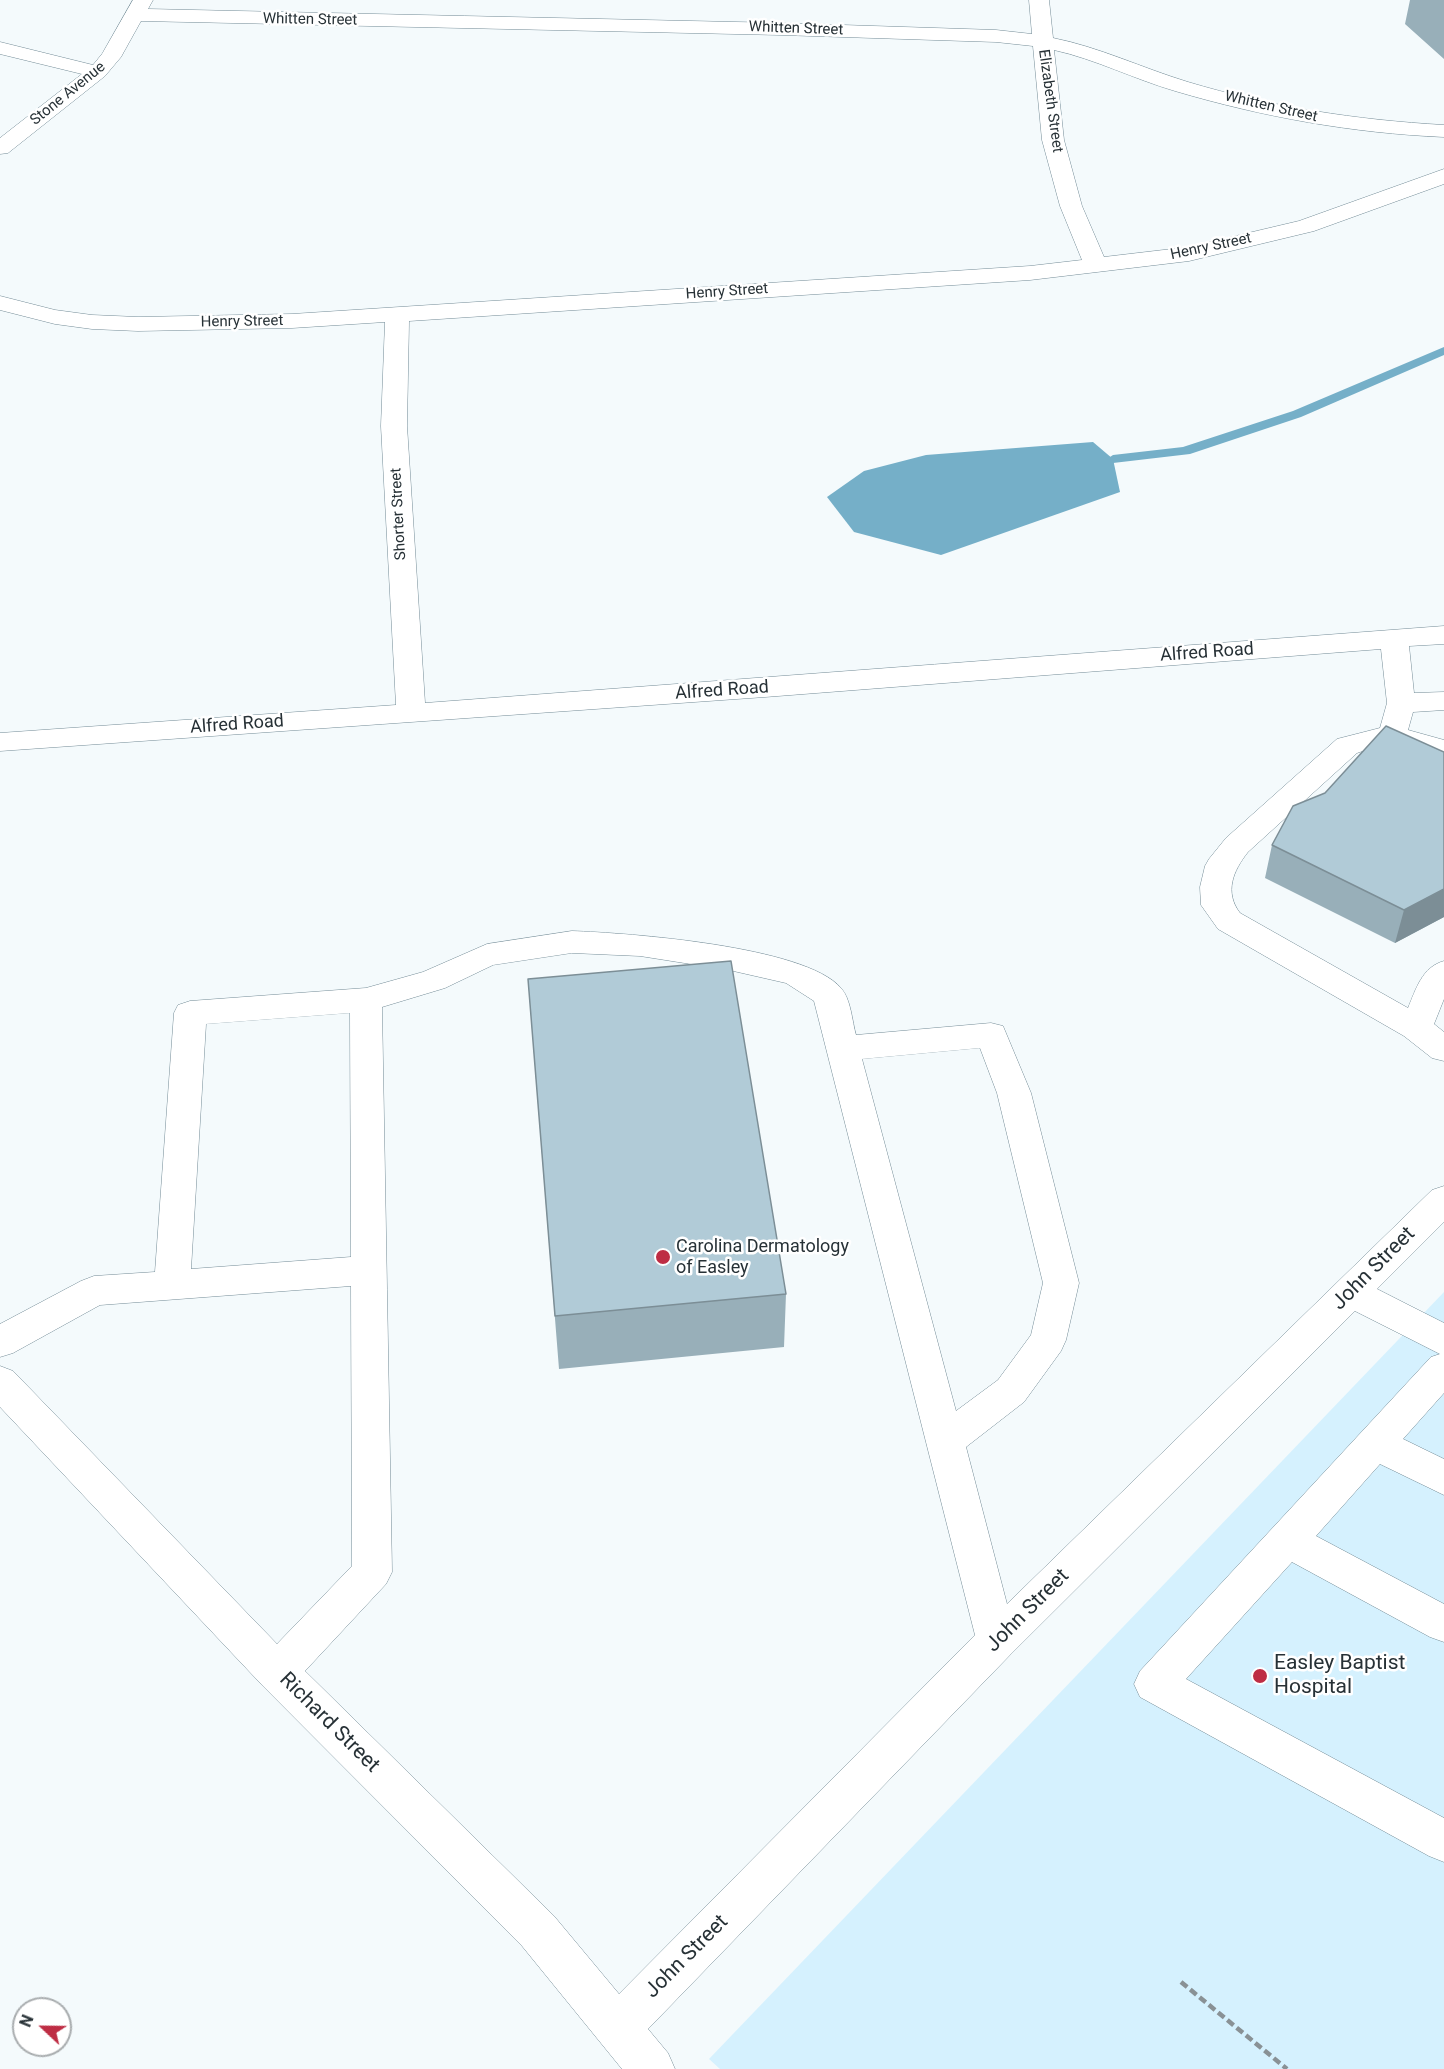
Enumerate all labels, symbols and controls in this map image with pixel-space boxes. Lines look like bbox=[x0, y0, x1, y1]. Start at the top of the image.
street label: Whitten Street bbox=[263, 10, 357, 30]
street label: Whitten Street bbox=[748, 18, 844, 40]
street label: Elizabeth Street bbox=[1034, 48, 1066, 154]
street label: Stone Avenue bbox=[27, 58, 109, 130]
street label: Whitten Street bbox=[1223, 88, 1319, 126]
street label: Henry Street bbox=[1169, 230, 1253, 264]
street label: Henry Street bbox=[685, 280, 769, 304]
street label: Henry Street bbox=[201, 312, 283, 332]
street label: Shorter Street bbox=[388, 467, 410, 561]
street label: Alfred Road bbox=[1159, 639, 1255, 667]
street label: Alfred Road bbox=[674, 677, 770, 705]
street label: Alfred Road bbox=[189, 711, 285, 739]
street label: John Street bbox=[1327, 1222, 1421, 1316]
place label: Carolina Dermatology of Easley bbox=[676, 1236, 849, 1278]
marker: Carolina Dermatology of Easley bbox=[654, 1248, 672, 1266]
street label: John Street bbox=[981, 1564, 1075, 1658]
place label: Easley Baptist Hospital bbox=[1274, 1651, 1405, 1701]
marker: Easley Baptist Hospital bbox=[1251, 1667, 1269, 1685]
street label: Richard Street bbox=[274, 1668, 384, 1778]
street label: John Street bbox=[640, 1910, 734, 2004]
north arrow bbox=[12, 1997, 72, 2057]
text: N bbox=[16, 2012, 38, 2030]

